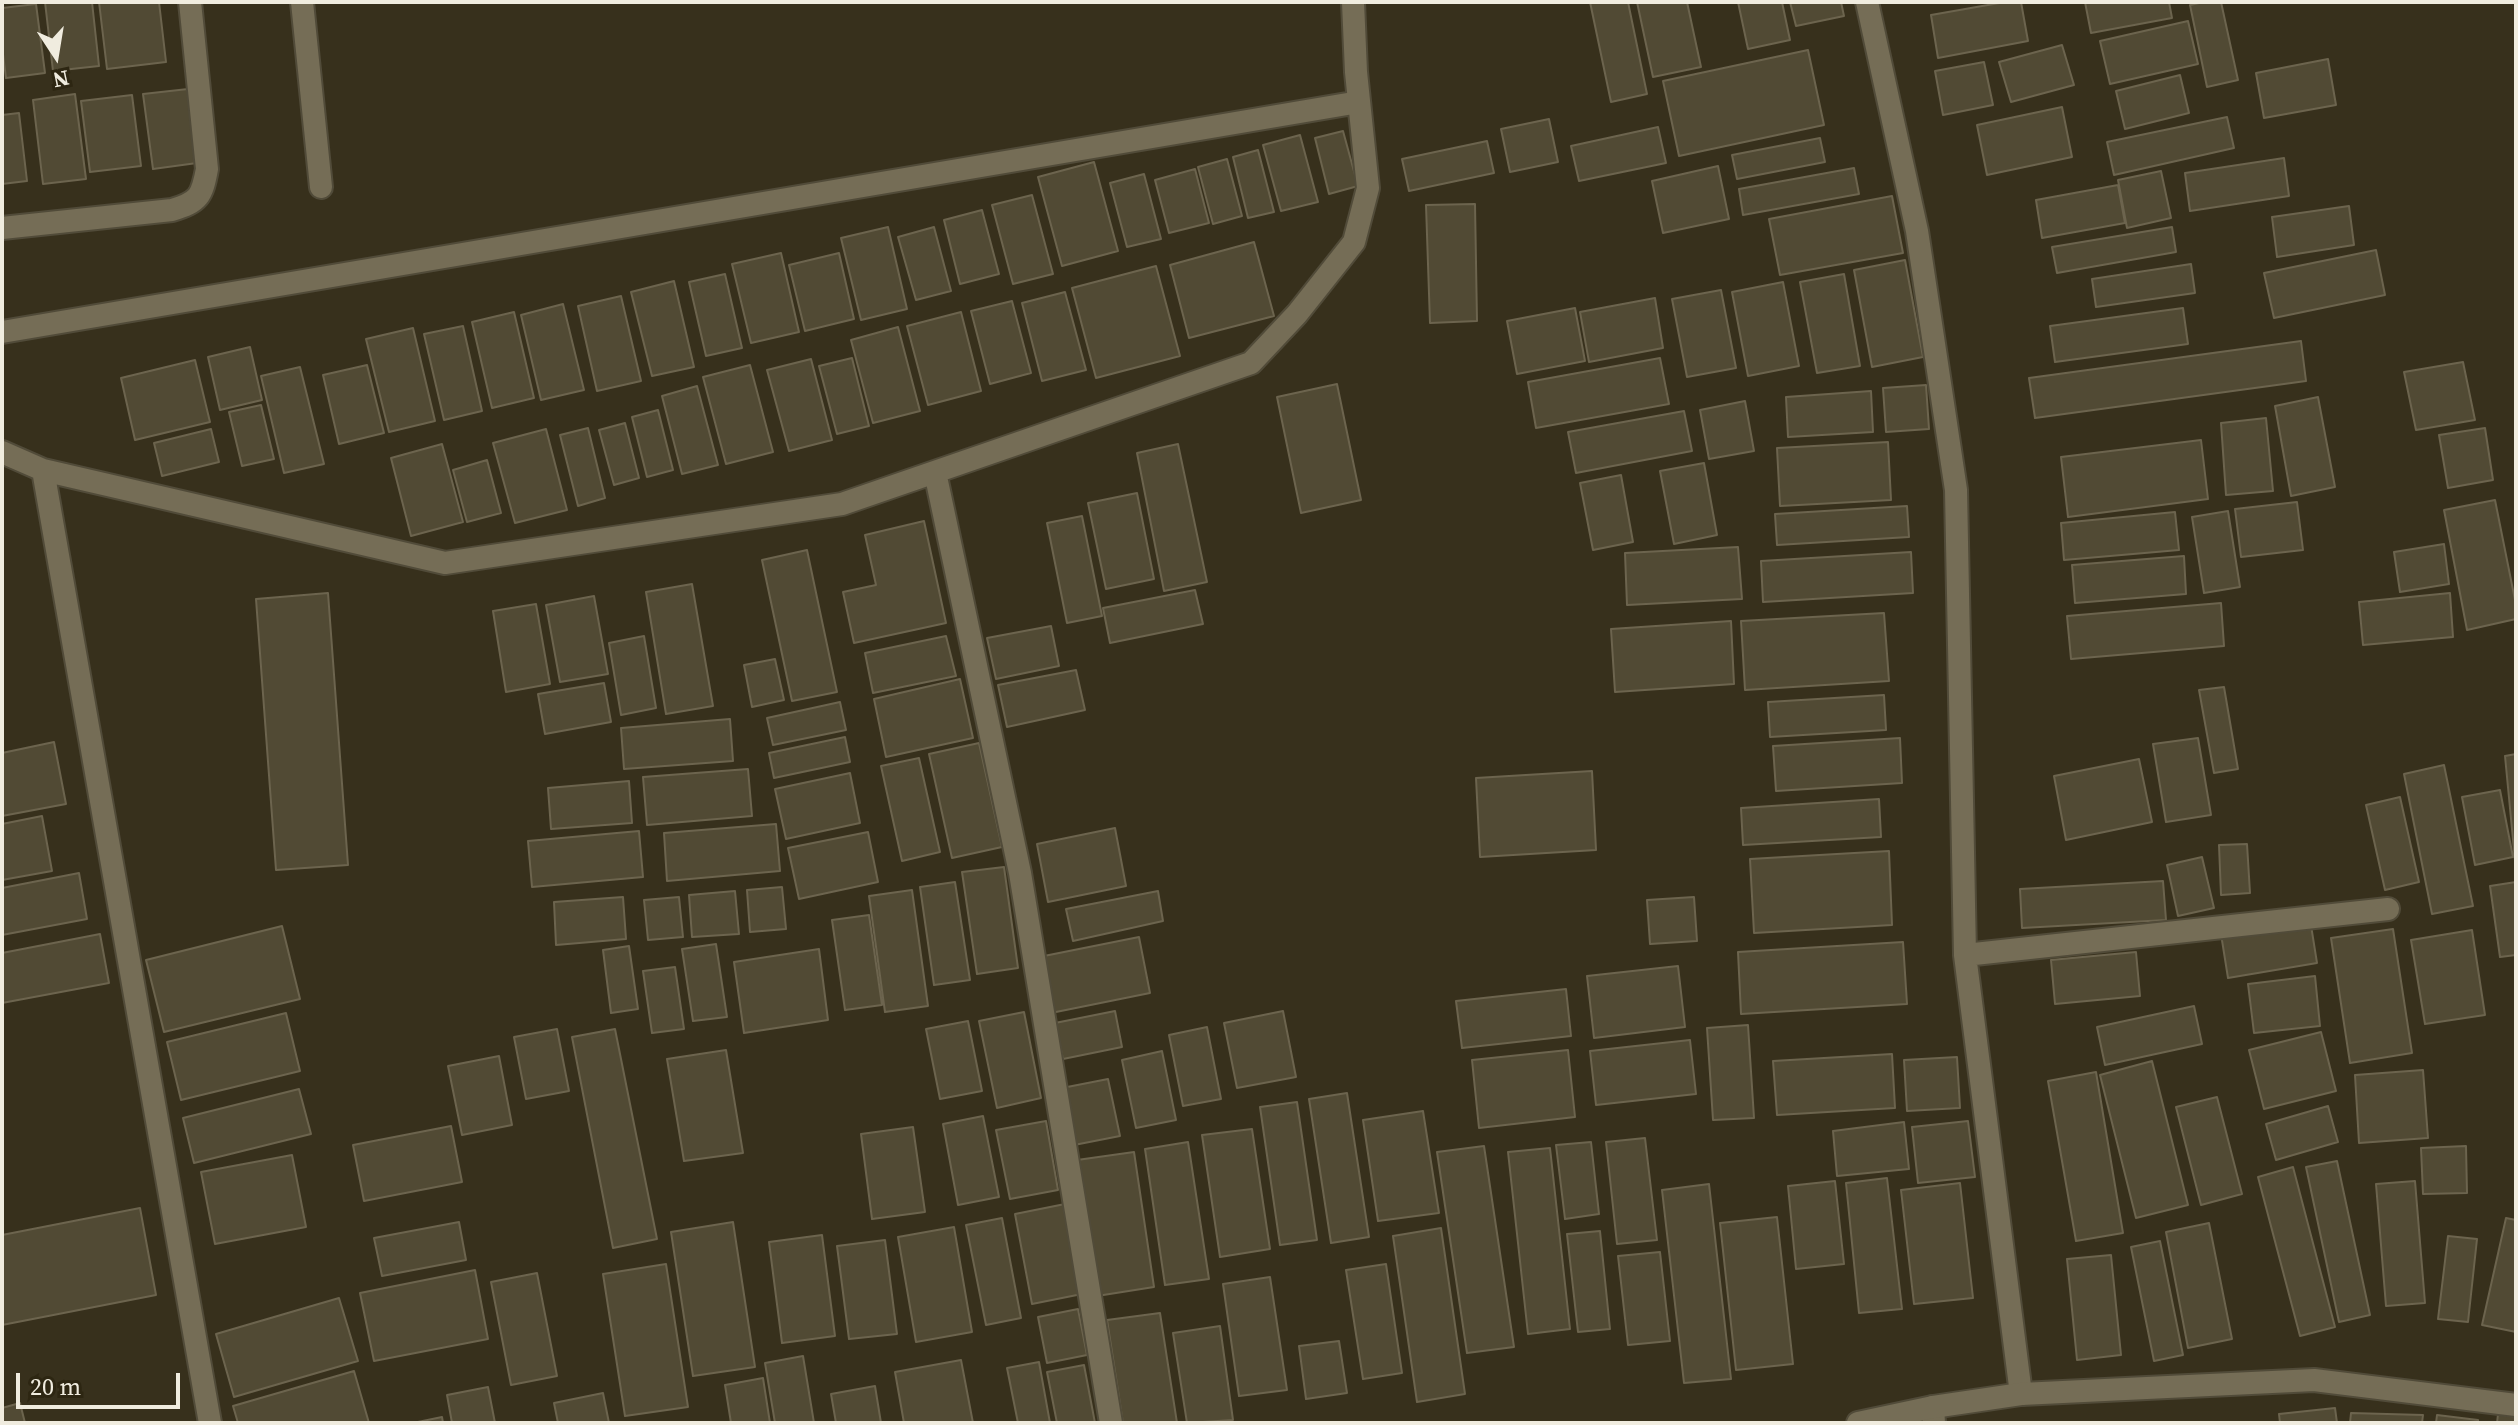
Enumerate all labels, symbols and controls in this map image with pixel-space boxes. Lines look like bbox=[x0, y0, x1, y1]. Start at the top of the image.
north arrow bbox=[16, 16, 96, 96]
text: N bbox=[50, 63, 72, 96]
scale bar bbox=[20, 1357, 184, 1407]
text: 20 m bbox=[30, 1370, 81, 1403]

